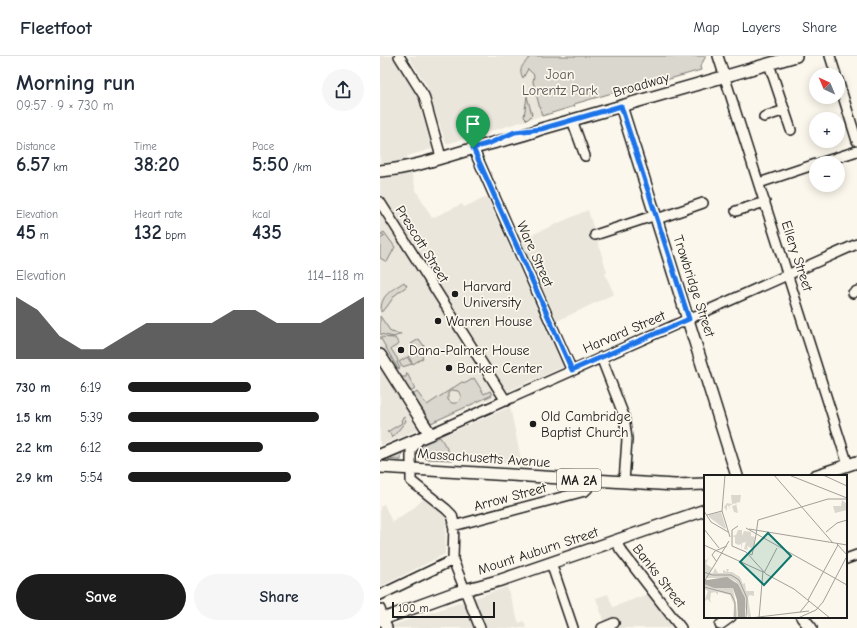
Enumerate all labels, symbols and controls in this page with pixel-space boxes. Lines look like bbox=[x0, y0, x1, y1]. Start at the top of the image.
text: Fleetfoot bbox=[20, 17, 92, 39]
text: Map bbox=[693, 19, 720, 36]
text: Layers bbox=[742, 19, 780, 36]
text: Share bbox=[802, 19, 837, 36]
park label: Joan Lorentz Park bbox=[522, 66, 598, 99]
north arrow bbox=[809, 68, 845, 104]
map controls bbox=[809, 68, 845, 192]
button: share bbox=[322, 69, 364, 111]
street label: Broadway bbox=[611, 69, 672, 101]
text: Morning run bbox=[16, 70, 135, 96]
text: 09:57 · 9 × 730 m bbox=[16, 98, 114, 113]
pin bbox=[456, 107, 490, 148]
button: + bbox=[809, 112, 845, 148]
icon: arrive bbox=[462, 113, 484, 135]
text: Distance bbox=[16, 140, 55, 153]
text: Time bbox=[134, 140, 157, 153]
text: Pace bbox=[252, 140, 274, 153]
text: 6.57 bbox=[16, 153, 50, 176]
text: 38:20 bbox=[134, 153, 180, 176]
text: 5:50 bbox=[252, 153, 289, 176]
button: − bbox=[809, 156, 845, 192]
text: km bbox=[50, 161, 68, 174]
text: /km bbox=[289, 161, 312, 174]
street label: Prescott Street bbox=[392, 202, 453, 287]
text: Elevation bbox=[16, 208, 58, 221]
text: Heart rate bbox=[134, 208, 183, 221]
text: kcal bbox=[252, 208, 270, 221]
street label: Ware Street bbox=[513, 218, 557, 291]
street label: Ellery Street bbox=[778, 219, 817, 294]
text: 45 bbox=[16, 221, 36, 244]
text: 132 bbox=[134, 221, 162, 244]
text: 435 bbox=[252, 221, 282, 244]
text: m bbox=[36, 229, 49, 242]
text: bpm bbox=[162, 229, 186, 242]
street label: Trowbridge Street bbox=[670, 233, 719, 340]
text: Elevation bbox=[16, 268, 66, 283]
text: 114–118 m bbox=[308, 268, 364, 283]
place label: Harvard University bbox=[463, 278, 522, 311]
marker: Harvard University bbox=[450, 289, 460, 299]
street label: Harvard Street bbox=[580, 307, 669, 357]
place label: Warren House bbox=[446, 313, 532, 330]
marker: Warren House bbox=[433, 316, 443, 326]
place label: Dana-Palmer House bbox=[409, 342, 529, 359]
marker: Dana-Palmer House bbox=[396, 345, 406, 355]
place label: Barker Center bbox=[457, 360, 542, 377]
marker: Barker Center bbox=[444, 363, 454, 373]
text: 730 m bbox=[16, 380, 51, 395]
text: 6:19 bbox=[80, 380, 101, 395]
place label: Old Cambridge Baptist Church bbox=[541, 408, 631, 441]
text: 1.5 km bbox=[16, 410, 52, 425]
text: 5:39 bbox=[80, 410, 103, 425]
marker: Old Cambridge Baptist Church bbox=[528, 419, 538, 429]
text: 2.2 km bbox=[16, 440, 53, 455]
text: 6:12 bbox=[80, 440, 101, 455]
street label: Massachusetts Avenue bbox=[417, 445, 551, 471]
road number: MA 2A bbox=[557, 469, 601, 491]
text: 2.9 km bbox=[16, 470, 53, 485]
text: 5:54 bbox=[80, 470, 103, 485]
inset map bbox=[704, 475, 847, 618]
street label: Arrow Street bbox=[472, 479, 549, 515]
street label: Mount Auburn Street bbox=[476, 523, 601, 579]
street label: Banks Street bbox=[629, 541, 690, 612]
button: Save bbox=[16, 574, 186, 620]
button: Share bbox=[194, 574, 364, 620]
scale bar bbox=[392, 600, 495, 619]
text: 100 m bbox=[398, 602, 429, 615]

